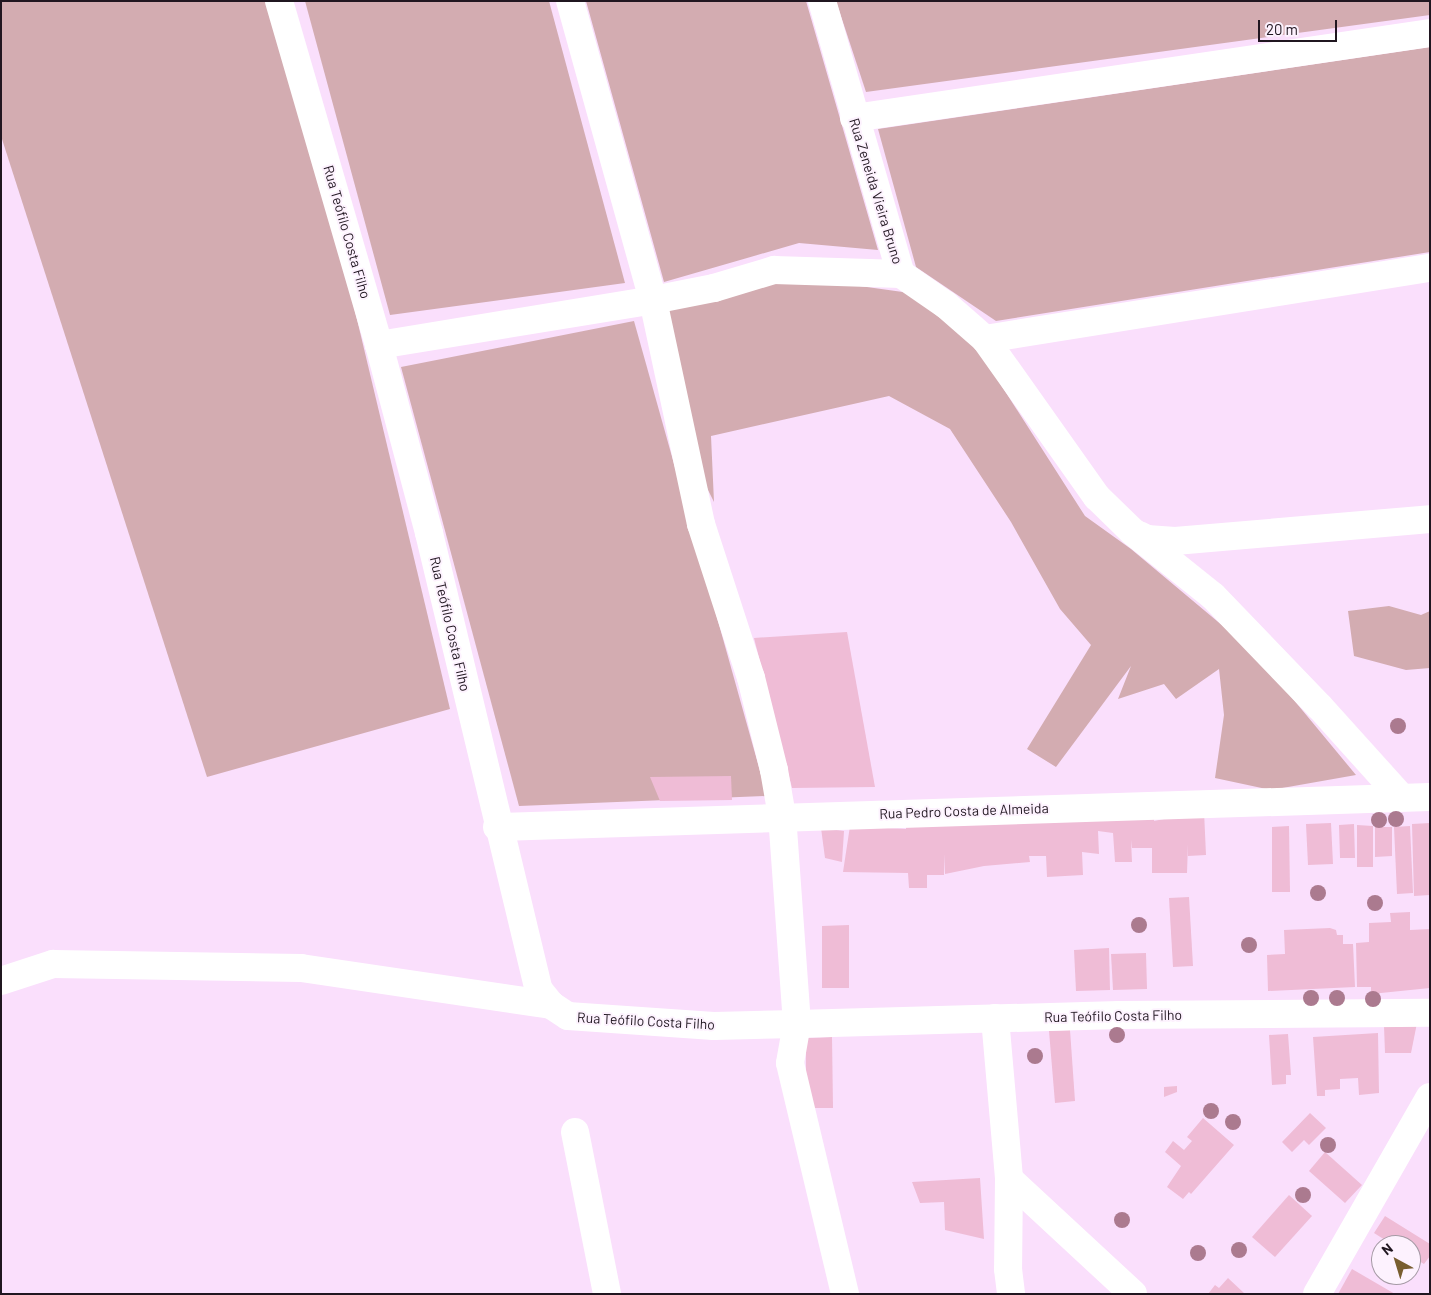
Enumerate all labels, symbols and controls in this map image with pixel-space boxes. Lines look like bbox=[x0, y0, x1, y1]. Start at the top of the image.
scale bar bbox=[1261, 10, 1340, 42]
text: 20 m bbox=[1266, 20, 1298, 38]
street label: Rua Zeneida Vieira Bruno bbox=[846, 116, 906, 266]
street label: Rua Teófilo Costa Filho bbox=[320, 163, 374, 301]
street label: Rua Teófilo Costa Filho bbox=[426, 555, 474, 693]
street label: Rua Pedro Costa de Almeida bbox=[879, 800, 1049, 822]
street label: Rua Teófilo Costa Filho bbox=[1044, 1006, 1182, 1026]
street label: Rua Teófilo Costa Filho bbox=[577, 1009, 715, 1033]
north arrow bbox=[1371, 1235, 1421, 1285]
text: N bbox=[1378, 1239, 1396, 1258]

